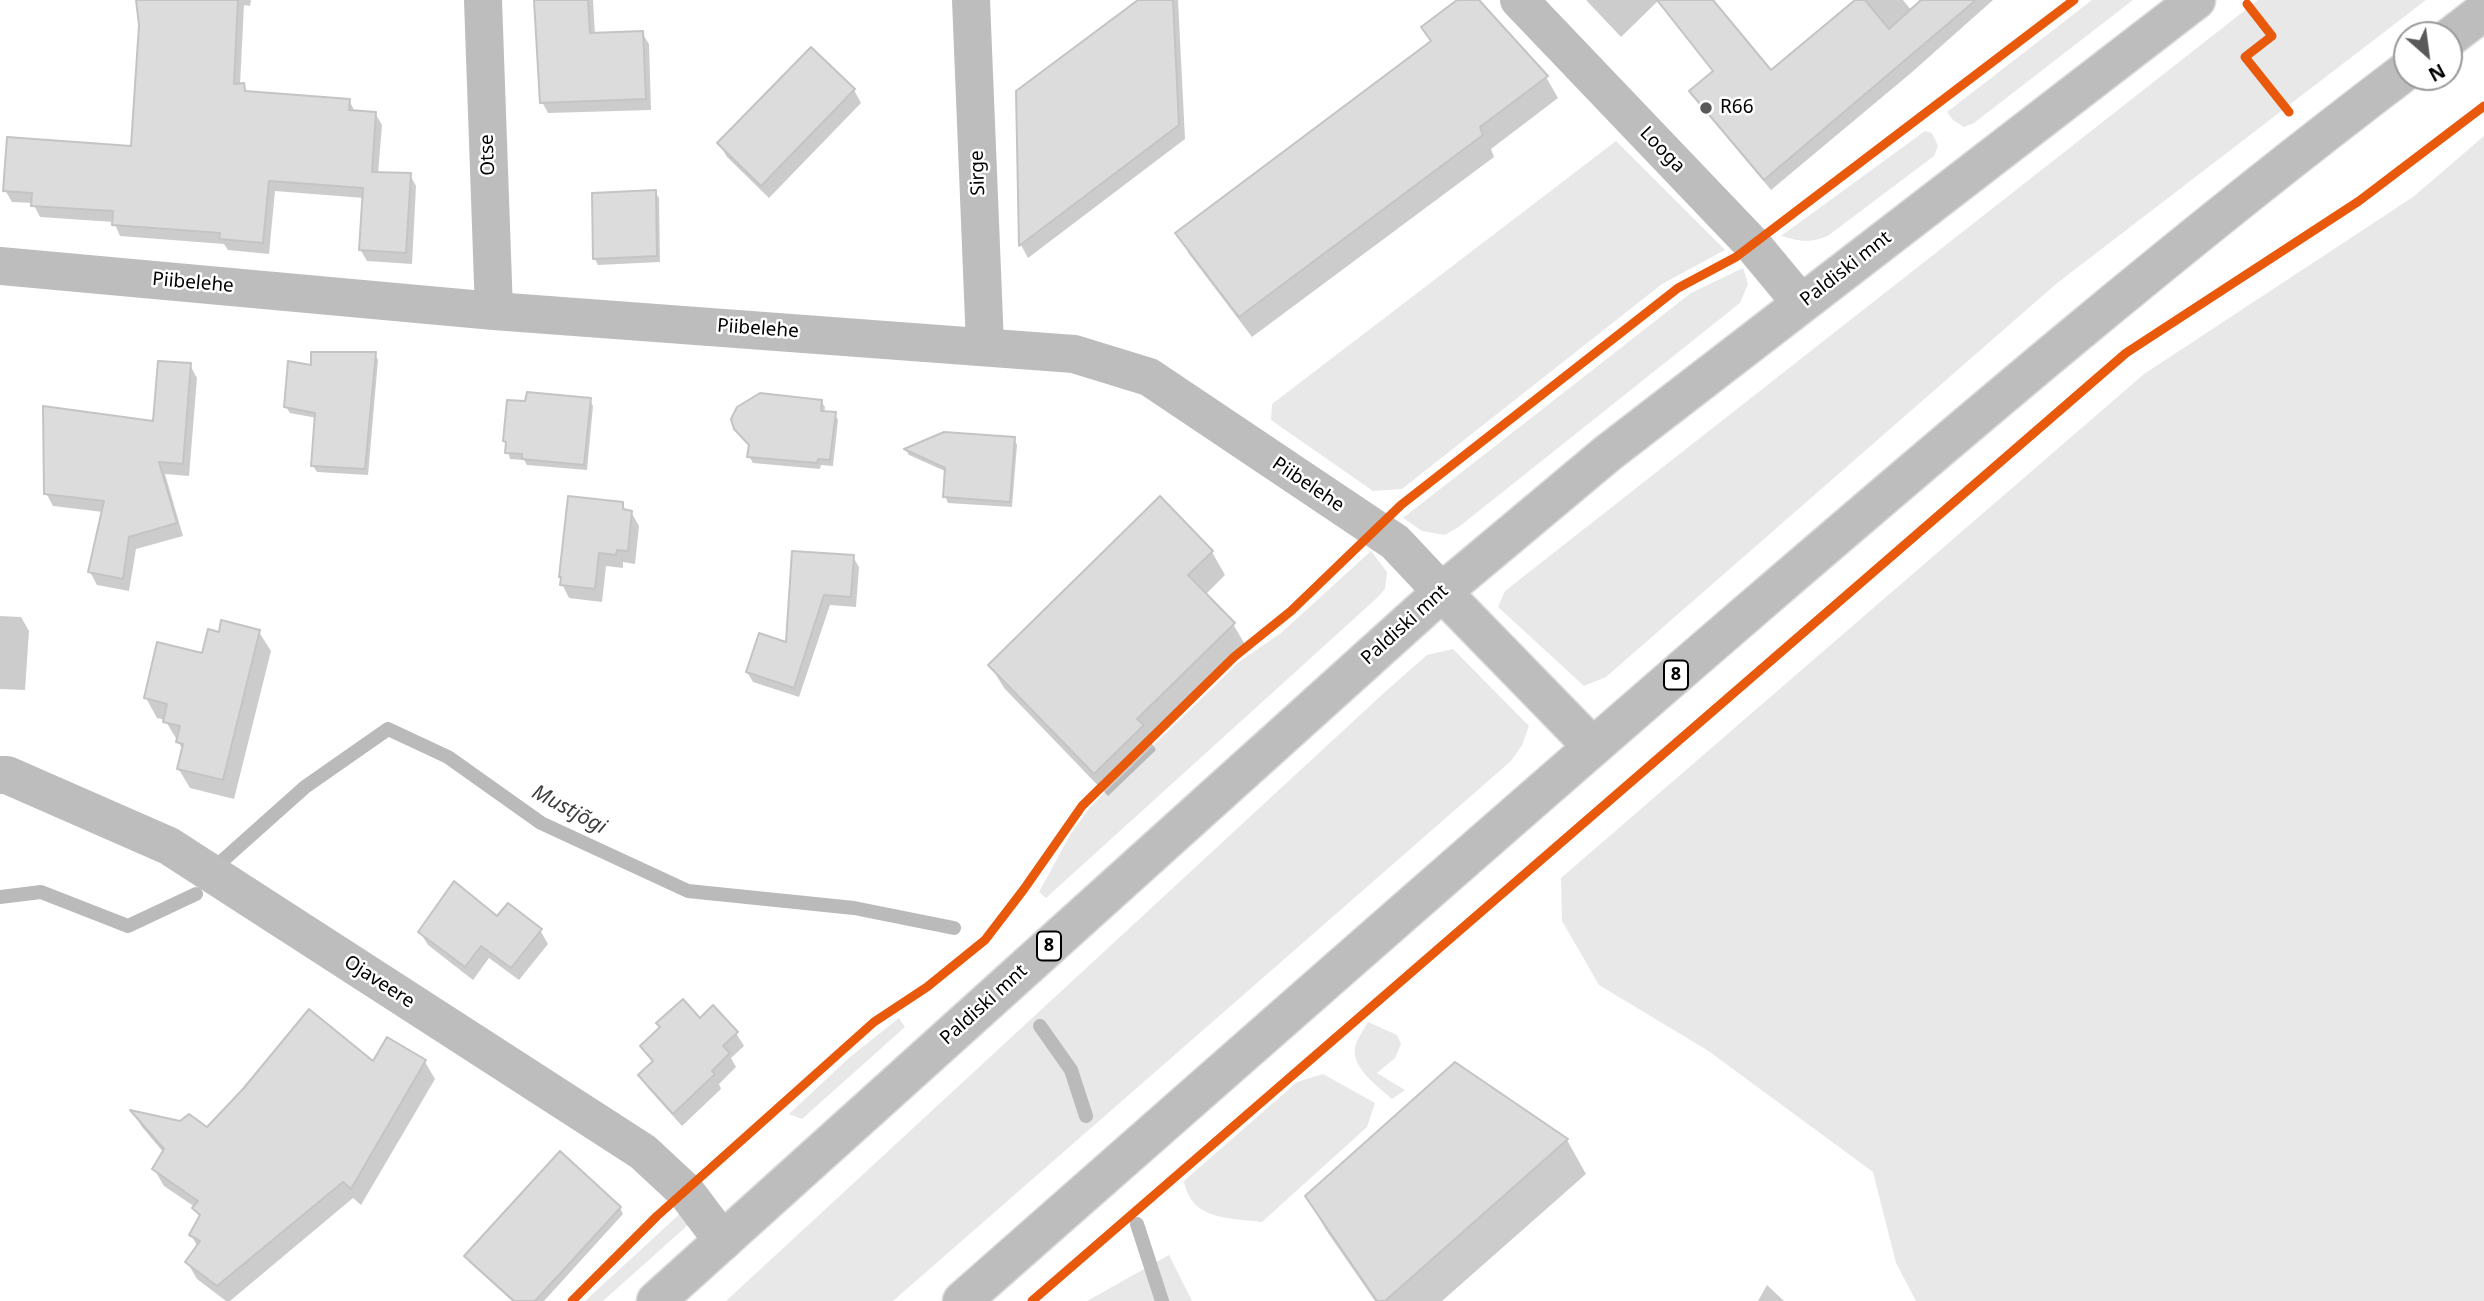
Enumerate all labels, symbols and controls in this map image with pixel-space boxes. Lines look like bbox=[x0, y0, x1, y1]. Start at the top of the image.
north arrow bbox=[2393, 21, 2463, 91]
text: N bbox=[2424, 58, 2450, 88]
place label: R66 bbox=[1720, 97, 1754, 119]
marker: R66 bbox=[1698, 100, 1714, 116]
street label: Looga bbox=[1635, 122, 1689, 178]
street label: Otse bbox=[476, 134, 500, 176]
street label: Sirge bbox=[966, 150, 990, 196]
street label: Paldiski mnt bbox=[1796, 226, 1896, 312]
street label: Piibelehe bbox=[151, 268, 235, 298]
street label: Piibelehe bbox=[716, 315, 800, 343]
street label: Piibelehe bbox=[1268, 453, 1348, 517]
street label: Paldiski mnt bbox=[1357, 580, 1453, 670]
road number: 8 bbox=[1664, 660, 1688, 690]
water label: Mustjõgi bbox=[527, 780, 611, 840]
road number: 8 bbox=[1037, 931, 1061, 960]
street label: Ojaveere bbox=[339, 951, 419, 1013]
street label: Paldiski mnt bbox=[936, 960, 1032, 1050]

